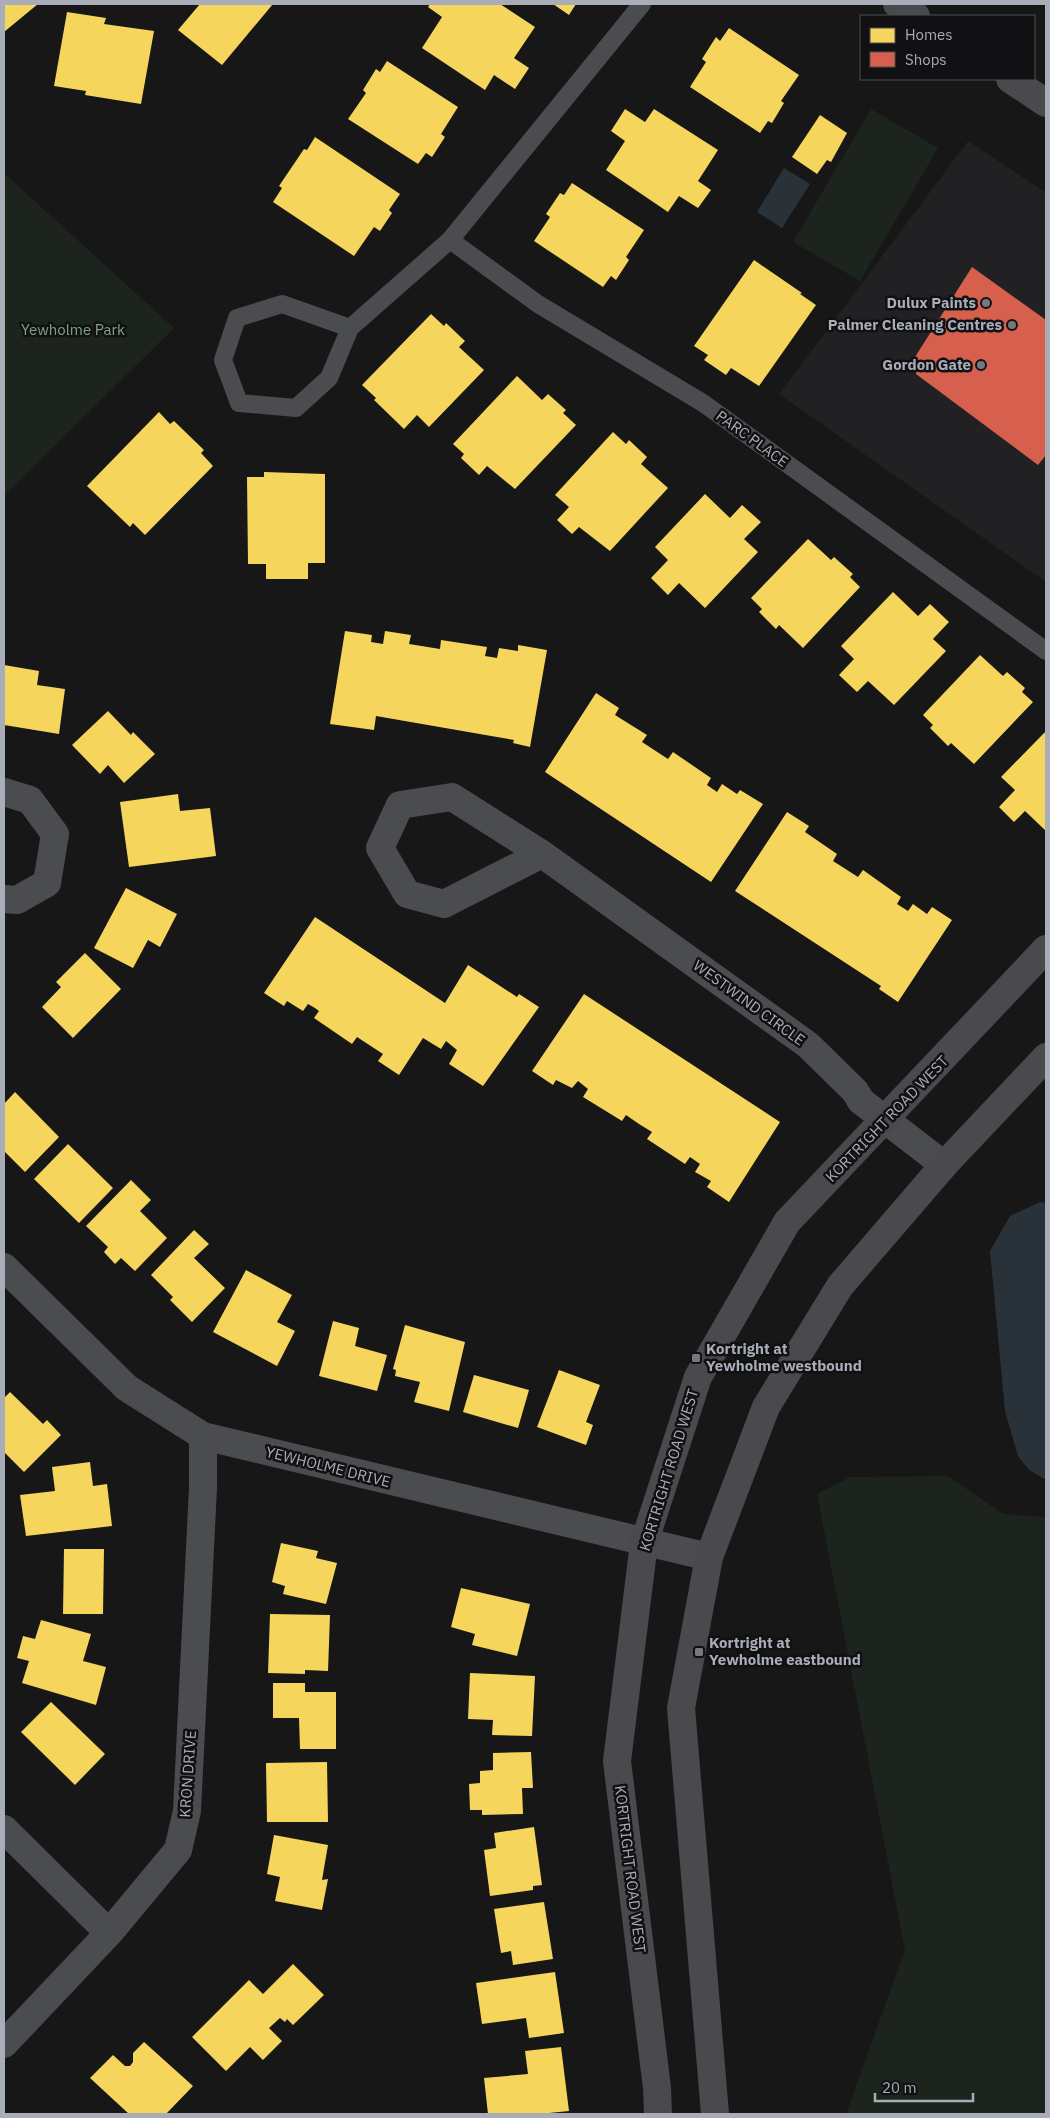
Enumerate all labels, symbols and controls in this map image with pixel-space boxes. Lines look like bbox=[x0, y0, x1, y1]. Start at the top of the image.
legend bbox=[860, 15, 1035, 80]
text: Homes bbox=[905, 25, 953, 44]
text: Shops bbox=[905, 50, 947, 69]
place label: Dulux Paints bbox=[886, 293, 976, 312]
marker: Dulux Paints bbox=[980, 297, 992, 309]
place label: Palmer Cleaning Centres bbox=[828, 315, 1002, 334]
marker: Palmer Cleaning Centres bbox=[1006, 319, 1018, 331]
park label: Yewholme Park bbox=[21, 320, 125, 339]
place label: Gordon Gate bbox=[882, 355, 971, 374]
marker: Gordon Gate bbox=[975, 359, 987, 371]
street label: PARC PLACE bbox=[712, 406, 792, 471]
street label: WESTWIND CIRCLE bbox=[690, 956, 809, 1049]
street label: KORTRIGHT ROAD WEST bbox=[821, 1051, 952, 1186]
place label: Kortright at Yewholme westbound bbox=[706, 1339, 862, 1375]
marker: Kortright at Yewholme westbound bbox=[690, 1352, 702, 1364]
street label: KORTRIGHT ROAD WEST bbox=[635, 1386, 702, 1553]
street label: YEWHOLME DRIVE bbox=[264, 1442, 392, 1491]
place label: Kortright at Yewholme eastbound bbox=[709, 1633, 861, 1669]
marker: Kortright at Yewholme eastbound bbox=[693, 1646, 705, 1658]
street label: KRON DRIVE bbox=[175, 1730, 200, 1818]
street label: KORTRIGHT ROAD WEST bbox=[611, 1784, 650, 1954]
scale bar bbox=[875, 2070, 972, 2102]
text: 20 m bbox=[882, 2078, 917, 2097]

